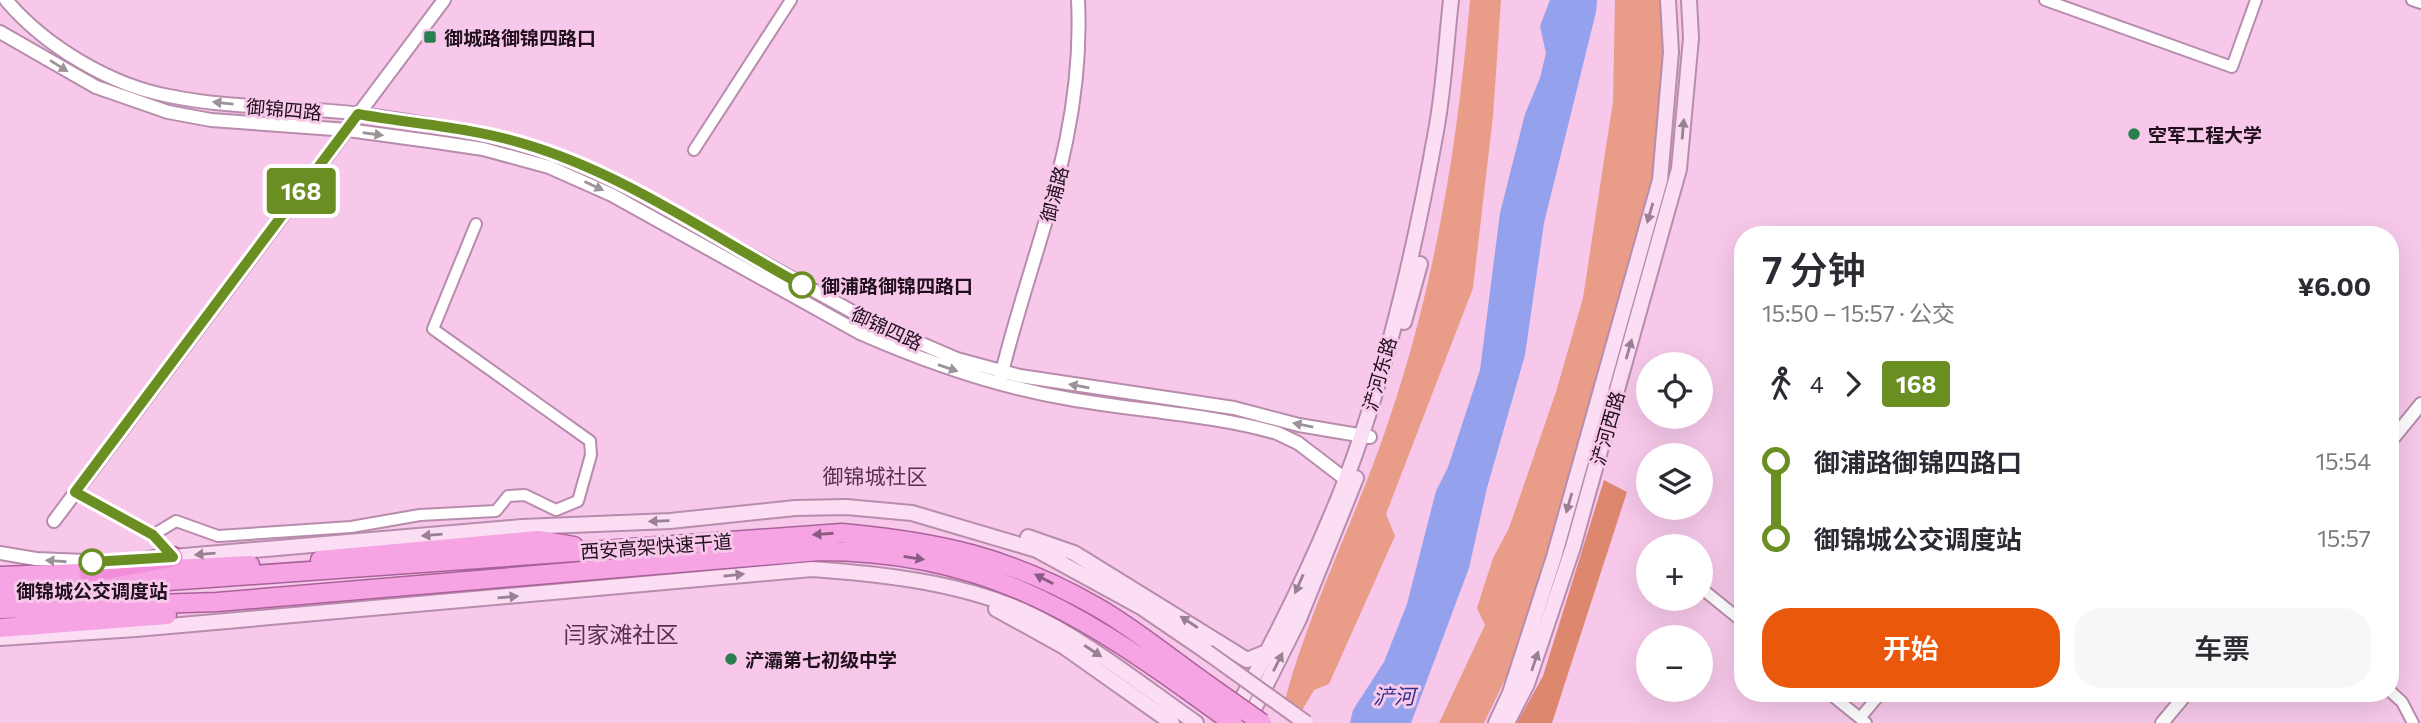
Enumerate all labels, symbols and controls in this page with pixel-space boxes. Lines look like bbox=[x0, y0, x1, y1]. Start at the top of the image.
place label: 御城路御锦四路口 bbox=[444, 26, 596, 49]
marker: 御城路御锦四路口 bbox=[422, 29, 438, 45]
one-way arrow bbox=[50, 59, 69, 72]
street label: 御锦四路 bbox=[245, 94, 323, 124]
one-way arrow bbox=[212, 97, 234, 108]
one-way arrow bbox=[1678, 118, 1689, 140]
place label: 空军工程大学 bbox=[2148, 123, 2262, 146]
marker: 空军工程大学 bbox=[2126, 126, 2142, 142]
one-way arrow bbox=[363, 129, 385, 140]
street label: 御浦路 bbox=[1036, 163, 1072, 225]
line badge: 168 bbox=[261, 168, 341, 214]
text: 168 bbox=[281, 176, 321, 205]
one-way arrow bbox=[583, 181, 604, 192]
one-way arrow bbox=[1645, 203, 1655, 224]
text: 7 分钟 bbox=[1762, 245, 1866, 292]
text: ¥6.00 bbox=[2298, 270, 2371, 301]
marker: 御浦路御锦四路口 bbox=[789, 272, 815, 298]
place label: 御浦路御锦四路口 bbox=[821, 274, 973, 297]
text: 15:50 – 15:57 · 公交 bbox=[1762, 299, 1955, 327]
street label: 御锦四路 bbox=[848, 302, 926, 354]
street label: 浐河东路 bbox=[1357, 334, 1401, 414]
one-way arrow bbox=[1624, 338, 1635, 360]
map controls bbox=[1636, 352, 1713, 702]
button: locate bbox=[1636, 352, 1713, 429]
one-way arrow bbox=[938, 363, 959, 374]
icon: walk bbox=[1762, 365, 1800, 403]
icon: forward bbox=[1834, 365, 1872, 403]
text: 168 bbox=[1896, 369, 1936, 398]
text: 4 bbox=[1810, 370, 1824, 398]
one-way arrow bbox=[1068, 381, 1090, 392]
street label: 浐河西路 bbox=[1585, 388, 1629, 468]
one-way arrow bbox=[1292, 419, 1314, 430]
button: layers bbox=[1636, 443, 1713, 520]
text: 御浦路御锦四路口 bbox=[1814, 446, 2022, 477]
text: 15:54 bbox=[2316, 447, 2371, 475]
district label: 御锦城社区 bbox=[823, 463, 928, 488]
one-way arrow bbox=[1563, 492, 1574, 514]
one-way arrow bbox=[648, 516, 670, 527]
text: 御锦城公交调度站 bbox=[1814, 523, 2022, 554]
text: 15:57 bbox=[2317, 524, 2371, 552]
street label: 西安高架快速干道 bbox=[579, 529, 733, 563]
one-way arrow bbox=[812, 529, 834, 540]
one-way arrow bbox=[421, 530, 443, 541]
button: + bbox=[1636, 534, 1713, 611]
marker: 御锦城公交调度站 bbox=[79, 549, 105, 575]
one-way arrow bbox=[194, 549, 216, 560]
one-way arrow bbox=[903, 553, 925, 564]
one-way arrow bbox=[45, 555, 67, 566]
one-way arrow bbox=[723, 569, 745, 580]
one-way arrow bbox=[1034, 574, 1054, 585]
one-way arrow bbox=[1293, 574, 1304, 595]
place label: 御锦城公交调度站 bbox=[16, 579, 168, 602]
one-way arrow bbox=[497, 591, 519, 602]
button: 开始 bbox=[1762, 608, 2060, 688]
button: 车票 bbox=[2074, 608, 2371, 688]
one-way arrow bbox=[1179, 616, 1198, 629]
district label: 闫家滩社区 bbox=[564, 620, 679, 648]
button: − bbox=[1636, 625, 1713, 702]
one-way arrow bbox=[1083, 645, 1102, 658]
place label: 浐灞第七初级中学 bbox=[745, 648, 897, 671]
one-way arrow bbox=[1530, 650, 1541, 671]
marker: 浐灞第七初级中学 bbox=[723, 651, 739, 667]
one-way arrow bbox=[1273, 652, 1284, 672]
water label: 浐河 bbox=[1373, 683, 1419, 708]

